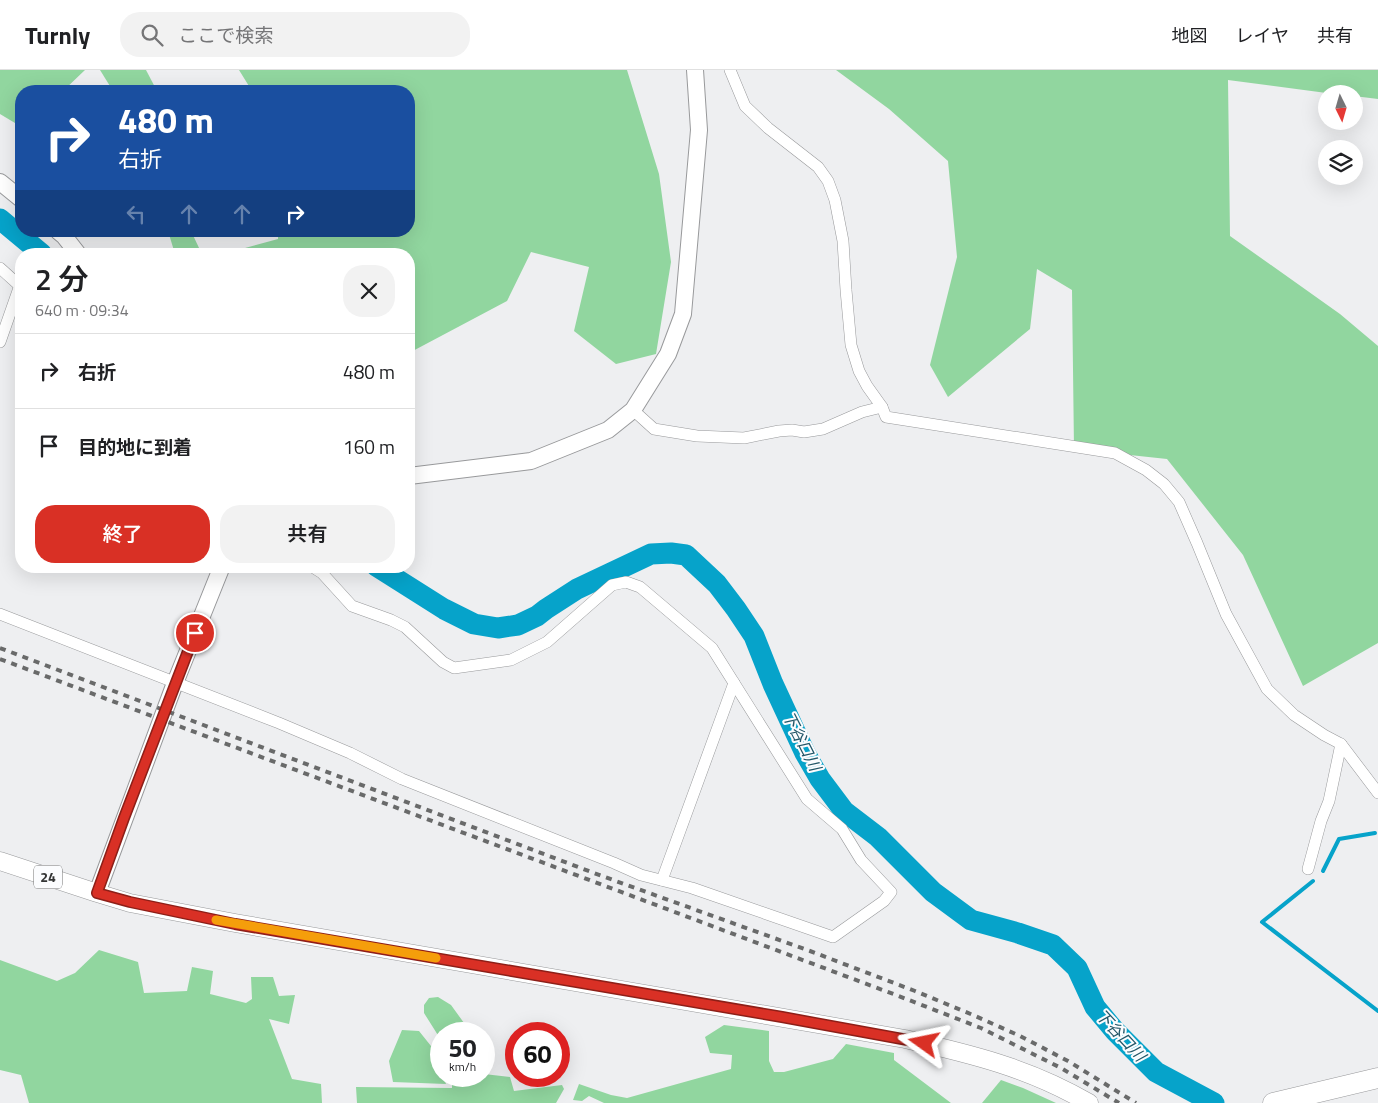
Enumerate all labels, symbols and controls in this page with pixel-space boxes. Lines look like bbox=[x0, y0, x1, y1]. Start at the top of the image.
search box bbox=[120, 12, 470, 57]
text: Turnly bbox=[25, 17, 90, 53]
text: ここで検索 bbox=[178, 20, 273, 49]
icon: search bbox=[138, 21, 166, 49]
text: 地図 bbox=[1172, 22, 1208, 49]
text: レイヤ bbox=[1236, 22, 1289, 49]
text: 共有 bbox=[1317, 22, 1353, 49]
north arrow bbox=[1318, 85, 1362, 130]
map controls bbox=[1318, 85, 1363, 185]
text: 480 m bbox=[118, 93, 214, 147]
icon: right bbox=[35, 105, 100, 170]
button: layers bbox=[1318, 140, 1363, 185]
text: 右折 bbox=[118, 142, 162, 176]
icon: left bbox=[122, 200, 150, 228]
icon: ahead bbox=[175, 200, 203, 228]
icon: ahead bbox=[228, 200, 256, 228]
icon: right bbox=[281, 200, 309, 228]
text: 2 分 bbox=[35, 256, 88, 302]
button: close bbox=[343, 265, 395, 317]
text: 640 m · 09:34 bbox=[35, 298, 129, 322]
icon: right bbox=[35, 357, 63, 385]
text: 右折 bbox=[78, 357, 116, 386]
text: 480 m bbox=[343, 357, 395, 386]
icon: arrive bbox=[35, 432, 63, 460]
text: 目的地に到着 bbox=[78, 432, 192, 461]
text: 160 m bbox=[343, 432, 395, 461]
button: 終了 bbox=[35, 505, 210, 563]
button: 共有 bbox=[220, 505, 395, 563]
pin bbox=[174, 612, 216, 654]
icon: arrive bbox=[181, 619, 209, 647]
water label: 下谷口川 bbox=[777, 707, 828, 777]
road number: 24 bbox=[34, 866, 62, 889]
water label: 下谷口川 bbox=[1090, 1003, 1153, 1068]
position arrow bbox=[897, 1016, 949, 1068]
speed limit sign: 60 bbox=[505, 1022, 570, 1087]
text: 50 bbox=[448, 1029, 477, 1067]
text: km/h bbox=[449, 1057, 476, 1076]

